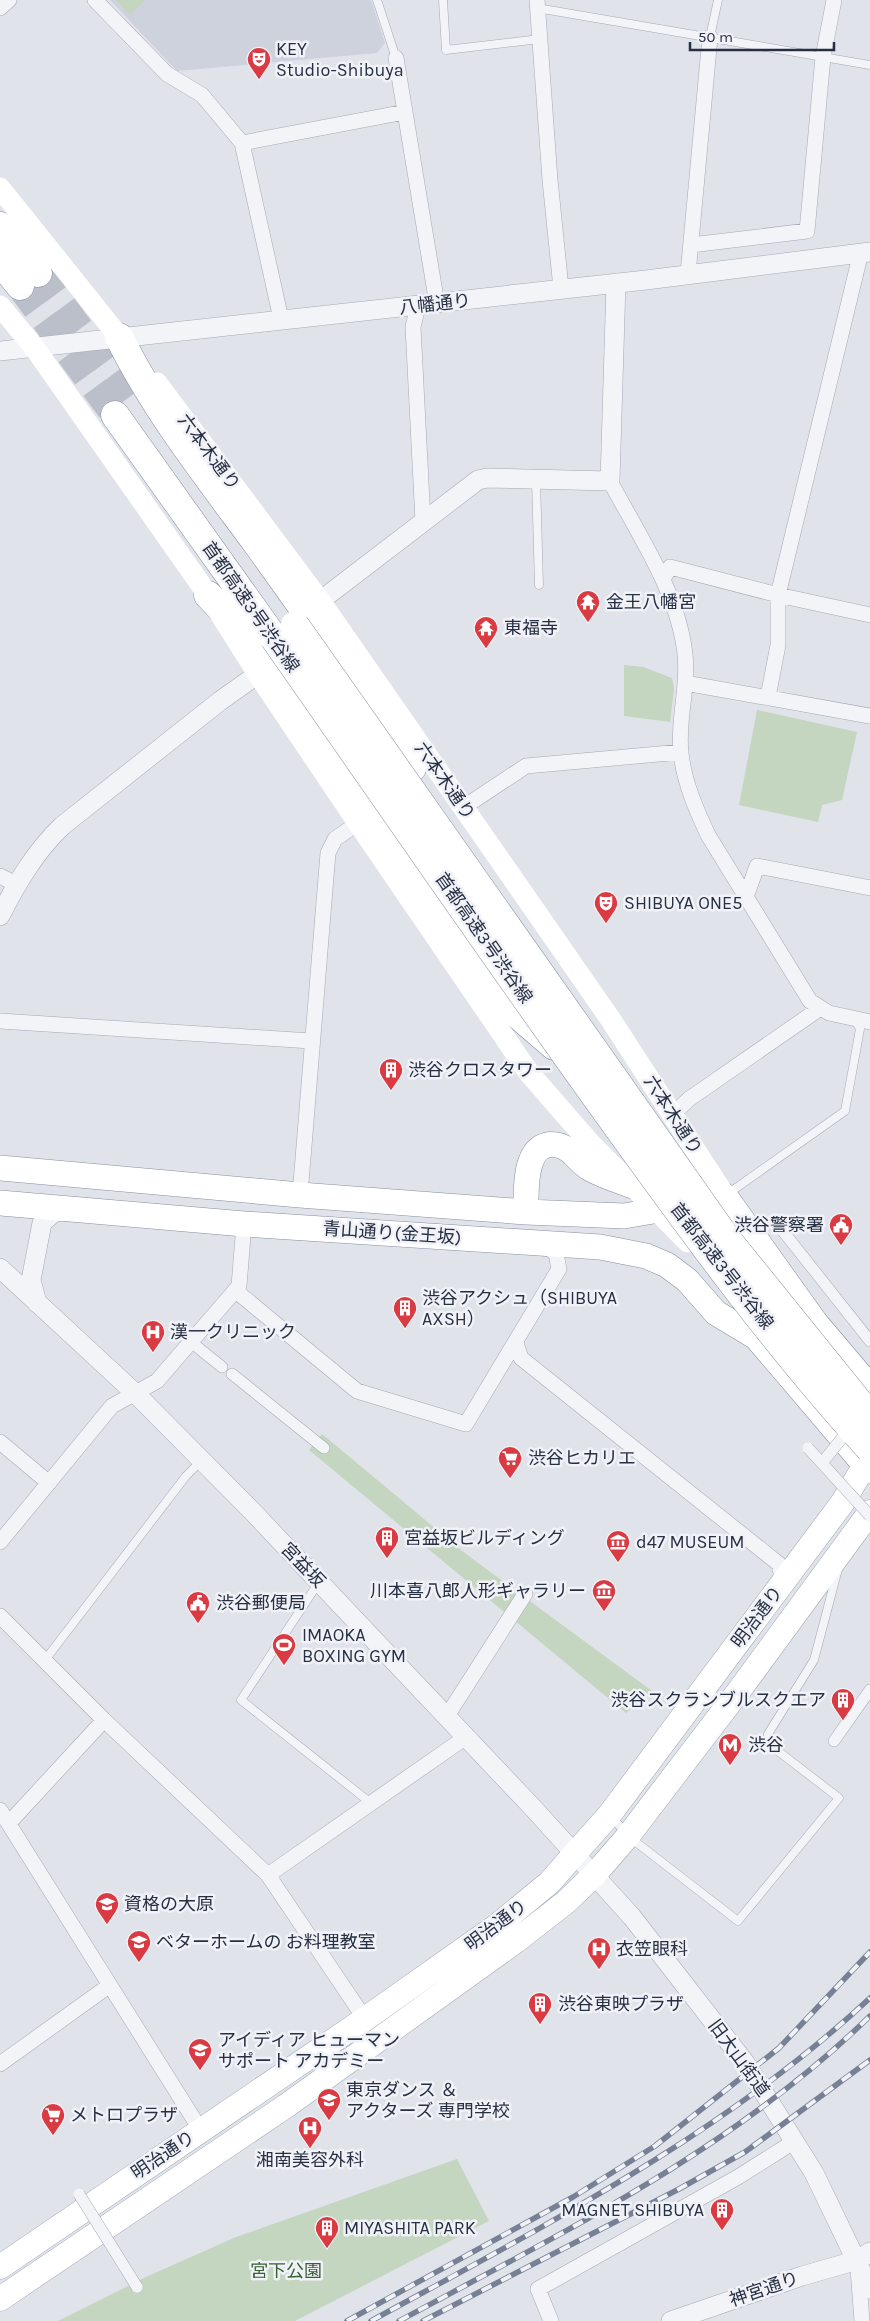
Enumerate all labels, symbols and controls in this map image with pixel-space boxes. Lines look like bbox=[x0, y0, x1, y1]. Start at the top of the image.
scale bar bbox=[690, 20, 834, 52]
text: 50 m bbox=[698, 28, 733, 46]
place label: KEY Studio-Shibuya bbox=[276, 38, 404, 81]
theatre icon: KEY Studio-Shibuya bbox=[246, 46, 272, 80]
street label: 八幡通り bbox=[398, 289, 472, 319]
street label: 六本木通り bbox=[173, 409, 245, 495]
street label: 首都高速3号渋谷線 bbox=[198, 537, 304, 677]
temple icon: 金王八幡宮 bbox=[575, 589, 601, 623]
place label: 金王八幡宮 bbox=[606, 591, 696, 613]
temple icon: 東福寺 bbox=[473, 615, 499, 649]
place label: 東福寺 bbox=[504, 617, 558, 639]
street label: 六本木通り bbox=[410, 738, 480, 824]
street label: 首都高速3号渋谷線 bbox=[431, 868, 537, 1008]
theatre icon: SHIBUYA ONE5 bbox=[593, 890, 619, 924]
place label: SHIBUYA ONE5 bbox=[624, 892, 742, 914]
building icon: 渋谷クロスタワー bbox=[378, 1057, 404, 1091]
place label: 渋谷クロスタワー bbox=[408, 1059, 552, 1081]
street label: 六本木通り bbox=[639, 1071, 707, 1159]
street label: 首都高速3号渋谷線 bbox=[666, 1198, 778, 1334]
public building icon: 渋谷警察署 bbox=[828, 1212, 854, 1246]
place label: 渋谷警察署 bbox=[734, 1214, 824, 1236]
street label: 青山通り(金王坂) bbox=[322, 1217, 462, 1249]
place label: 渋谷アクシュ（SHIBUYA AXSH） bbox=[422, 1287, 617, 1330]
building icon: 渋谷アクシュ（SHIBUYA AXSH） bbox=[392, 1295, 418, 1329]
hospital icon: 漢一クリニック bbox=[140, 1319, 166, 1353]
place label: 漢一クリニック bbox=[170, 1321, 296, 1343]
supermarket icon: 渋谷ヒカリエ bbox=[497, 1445, 523, 1479]
place label: 渋谷ヒカリエ bbox=[528, 1447, 636, 1469]
building icon: 宮益坂ビルディング bbox=[374, 1525, 400, 1559]
place label: 宮益坂ビルディング bbox=[404, 1527, 565, 1549]
museum icon: d47 MUSEUM bbox=[605, 1529, 631, 1563]
place label: d47 MUSEUM bbox=[636, 1531, 744, 1553]
street label: 宮益坂 bbox=[276, 1538, 330, 1592]
museum icon: 川本喜八郎人形ギャラリー bbox=[591, 1578, 617, 1612]
place label: 川本喜八郎人形ギャラリー bbox=[370, 1580, 586, 1602]
street label: 明治通り bbox=[727, 1582, 787, 1652]
public building icon: 渋谷郵便局 bbox=[185, 1590, 211, 1624]
place label: 渋谷郵便局 bbox=[216, 1592, 306, 1614]
place label: IMAOKA BOXING GYM bbox=[302, 1624, 406, 1667]
sports icon: IMAOKA BOXING GYM bbox=[271, 1632, 297, 1666]
building icon: 渋谷スクランブルスクエア bbox=[830, 1687, 856, 1721]
place label: 渋谷スクランブルスクエア bbox=[611, 1689, 826, 1711]
metro station icon: 渋谷 bbox=[717, 1732, 743, 1766]
place label: 渋谷 bbox=[748, 1734, 784, 1756]
school or university icon: 資格の大原 bbox=[94, 1891, 120, 1925]
place label: 資格の大原 bbox=[124, 1893, 214, 1915]
street label: 明治通り bbox=[461, 1895, 531, 1955]
school or university icon: ベターホームの お料理教室 bbox=[126, 1929, 152, 1963]
place label: ベターホームの お料理教室 bbox=[156, 1931, 376, 1953]
hospital icon: 衣笠眼科 bbox=[586, 1936, 612, 1970]
place label: 衣笠眼科 bbox=[616, 1938, 688, 1960]
building icon: 渋谷東映プラザ bbox=[527, 1991, 553, 2025]
place label: 渋谷東映プラザ bbox=[558, 1993, 684, 2015]
street label: 旧大山街道 bbox=[704, 2015, 774, 2101]
place label: アイディア ヒューマン サポート アカデミー bbox=[218, 2029, 400, 2072]
school or university icon: アイディア ヒューマン サポート アカデミー bbox=[187, 2037, 213, 2071]
place label: 東京ダンス ＆ アクターズ 専門学校 bbox=[346, 2079, 510, 2122]
school or university icon: 東京ダンス ＆ アクターズ 専門学校 bbox=[316, 2087, 342, 2121]
supermarket icon: メトロプラザ bbox=[40, 2102, 66, 2136]
place label: メトロプラザ bbox=[70, 2104, 178, 2126]
hospital icon: 湘南美容外科 bbox=[297, 2115, 323, 2149]
street label: 明治通り bbox=[127, 2126, 199, 2184]
place label: 湘南美容外科 bbox=[256, 2149, 364, 2171]
building icon: MAGNET SHIBUYA bbox=[709, 2197, 735, 2231]
place label: MAGNET SHIBUYA bbox=[561, 2199, 704, 2221]
building icon: MIYASHITA PARK bbox=[314, 2215, 340, 2249]
place label: MIYASHITA PARK bbox=[344, 2217, 476, 2239]
park label: 宮下公園 bbox=[250, 2260, 322, 2282]
street label: 神宮通り bbox=[726, 2267, 802, 2311]

